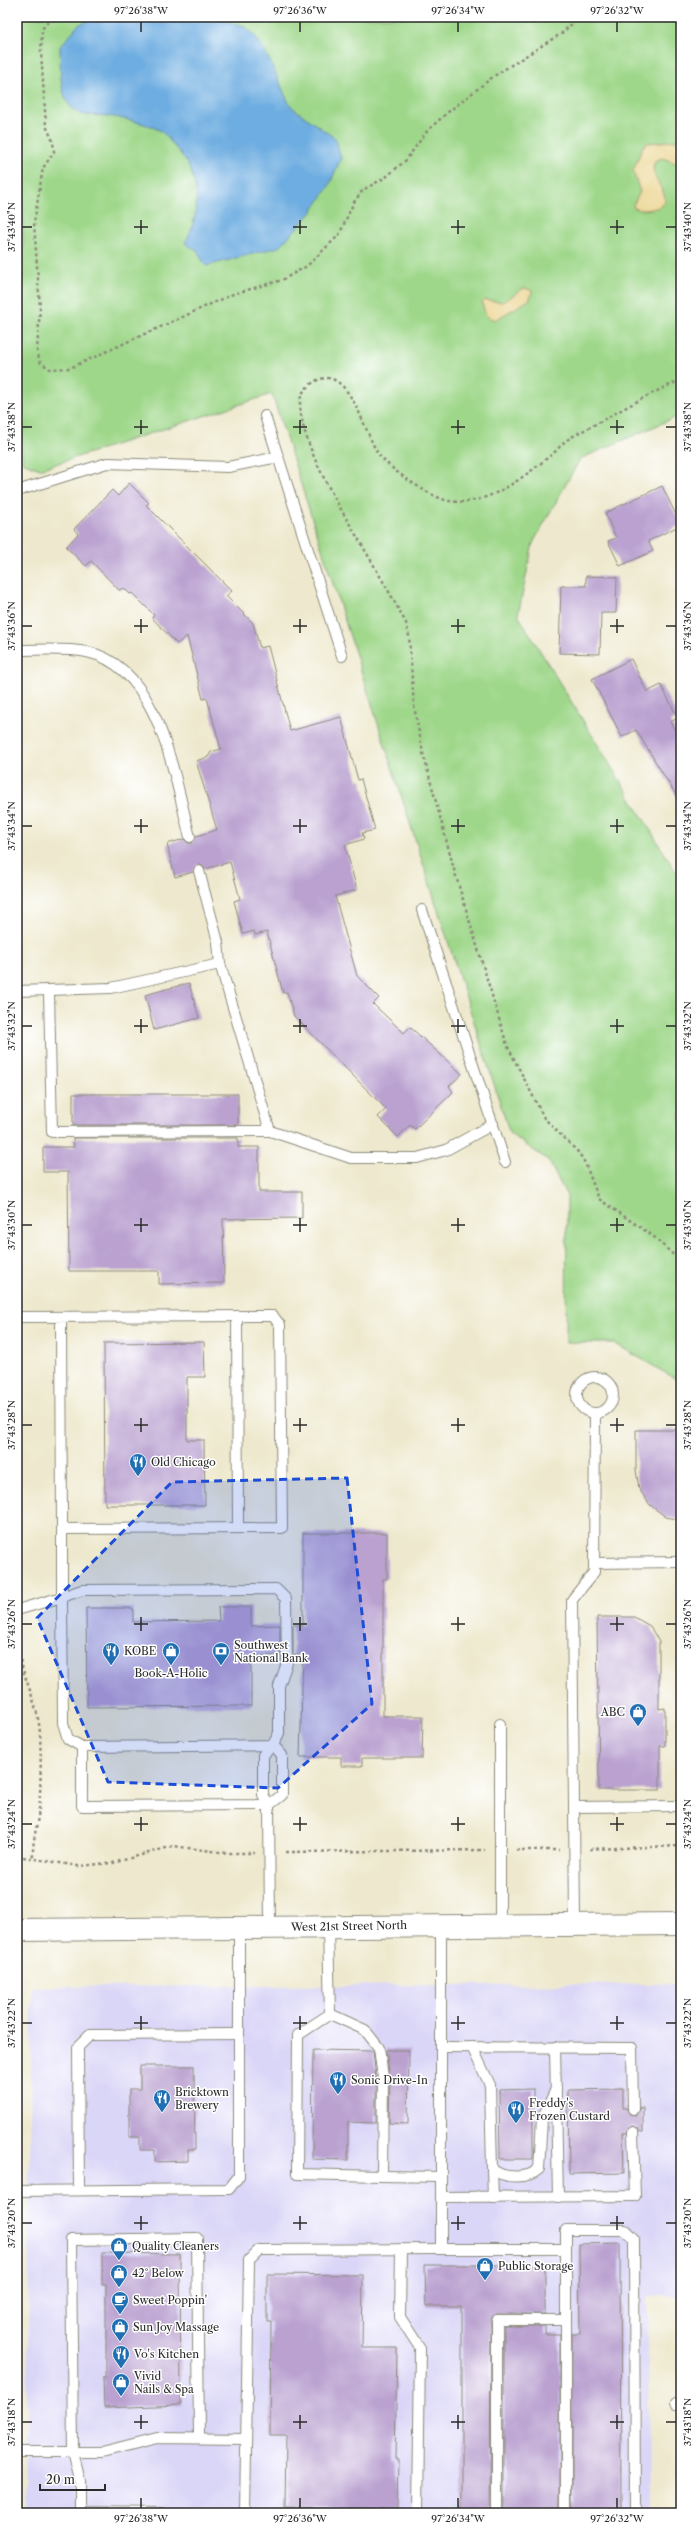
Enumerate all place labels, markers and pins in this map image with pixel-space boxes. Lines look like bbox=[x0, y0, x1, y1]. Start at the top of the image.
restaurant icon: Old Chicago bbox=[128, 1452, 148, 1477]
place label: Old Chicago bbox=[151, 1455, 216, 1469]
place label: Southwest National Bank bbox=[234, 1638, 309, 1665]
restaurant icon: KOBE bbox=[101, 1641, 121, 1666]
shop icon: Book-A-Holic bbox=[161, 1641, 181, 1666]
bank icon: Southwest National Bank bbox=[211, 1641, 231, 1666]
place label: KOBE bbox=[124, 1644, 157, 1658]
place label: Book-A-Holic bbox=[134, 1666, 208, 1680]
shop icon: ABC bbox=[628, 1702, 648, 1727]
place label: ABC bbox=[600, 1705, 625, 1719]
restaurant icon: Sonic Drive-In bbox=[328, 2070, 348, 2095]
place label: Sonic Drive-In bbox=[351, 2073, 428, 2087]
place label: Bricktown Brewery bbox=[175, 2085, 229, 2112]
restaurant icon: Bricktown Brewery bbox=[152, 2088, 172, 2113]
place label: Freddy's Frozen Custard bbox=[529, 2096, 610, 2123]
restaurant icon: Freddy's Frozen Custard bbox=[506, 2099, 526, 2124]
shop icon: Quality Cleaners bbox=[109, 2236, 129, 2261]
place label: Quality Cleaners bbox=[132, 2239, 219, 2253]
shop icon: Public Storage bbox=[475, 2256, 495, 2281]
place label: Public Storage bbox=[498, 2259, 574, 2273]
shop icon: 42° Below bbox=[109, 2263, 129, 2288]
place label: 42° Below bbox=[132, 2266, 185, 2280]
cafe icon: Sweet Poppin' bbox=[110, 2290, 130, 2315]
place label: Sweet Poppin' bbox=[133, 2293, 207, 2307]
shop icon: Sun Joy Massage bbox=[110, 2317, 130, 2342]
place label: Sun Joy Massage bbox=[133, 2320, 219, 2334]
restaurant icon: Vo's Kitchen bbox=[111, 2344, 131, 2369]
place label: Vo's Kitchen bbox=[133, 2347, 199, 2361]
place label: Vivid Nails & Spa bbox=[133, 2369, 194, 2396]
shop icon: Vivid Nails & Spa bbox=[111, 2372, 131, 2397]

